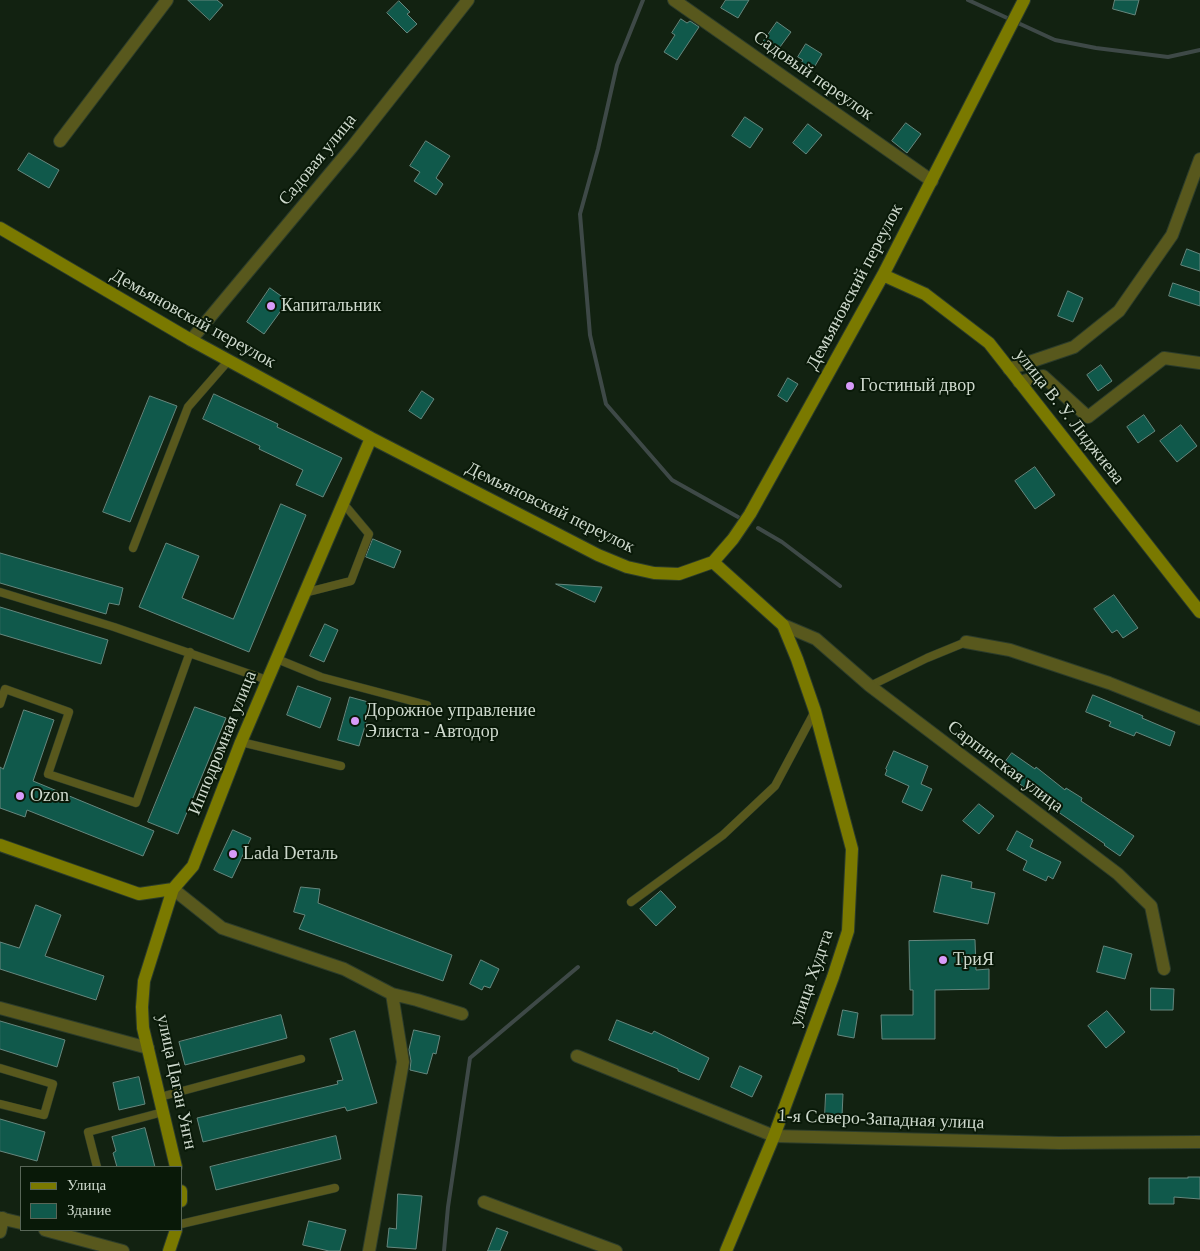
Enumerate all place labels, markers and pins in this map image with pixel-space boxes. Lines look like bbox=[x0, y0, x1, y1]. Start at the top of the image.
place label: Капитальник bbox=[281, 295, 381, 317]
marker: Капитальник bbox=[265, 300, 277, 312]
place label: Гостиный двор bbox=[860, 375, 975, 397]
marker: Гостиный двор bbox=[844, 380, 856, 392]
place label: Дорожное управление Элиста - Автодор bbox=[365, 700, 536, 742]
marker: Дорожное управление Элиста - Автодор bbox=[349, 715, 361, 727]
place label: Ozon bbox=[30, 785, 69, 807]
marker: Ozon bbox=[14, 790, 26, 802]
place label: Lada Dеталь bbox=[243, 843, 338, 865]
marker: Lada Dеталь bbox=[227, 848, 239, 860]
place label: ТриЯ bbox=[953, 949, 994, 971]
marker: ТриЯ bbox=[937, 954, 949, 966]

